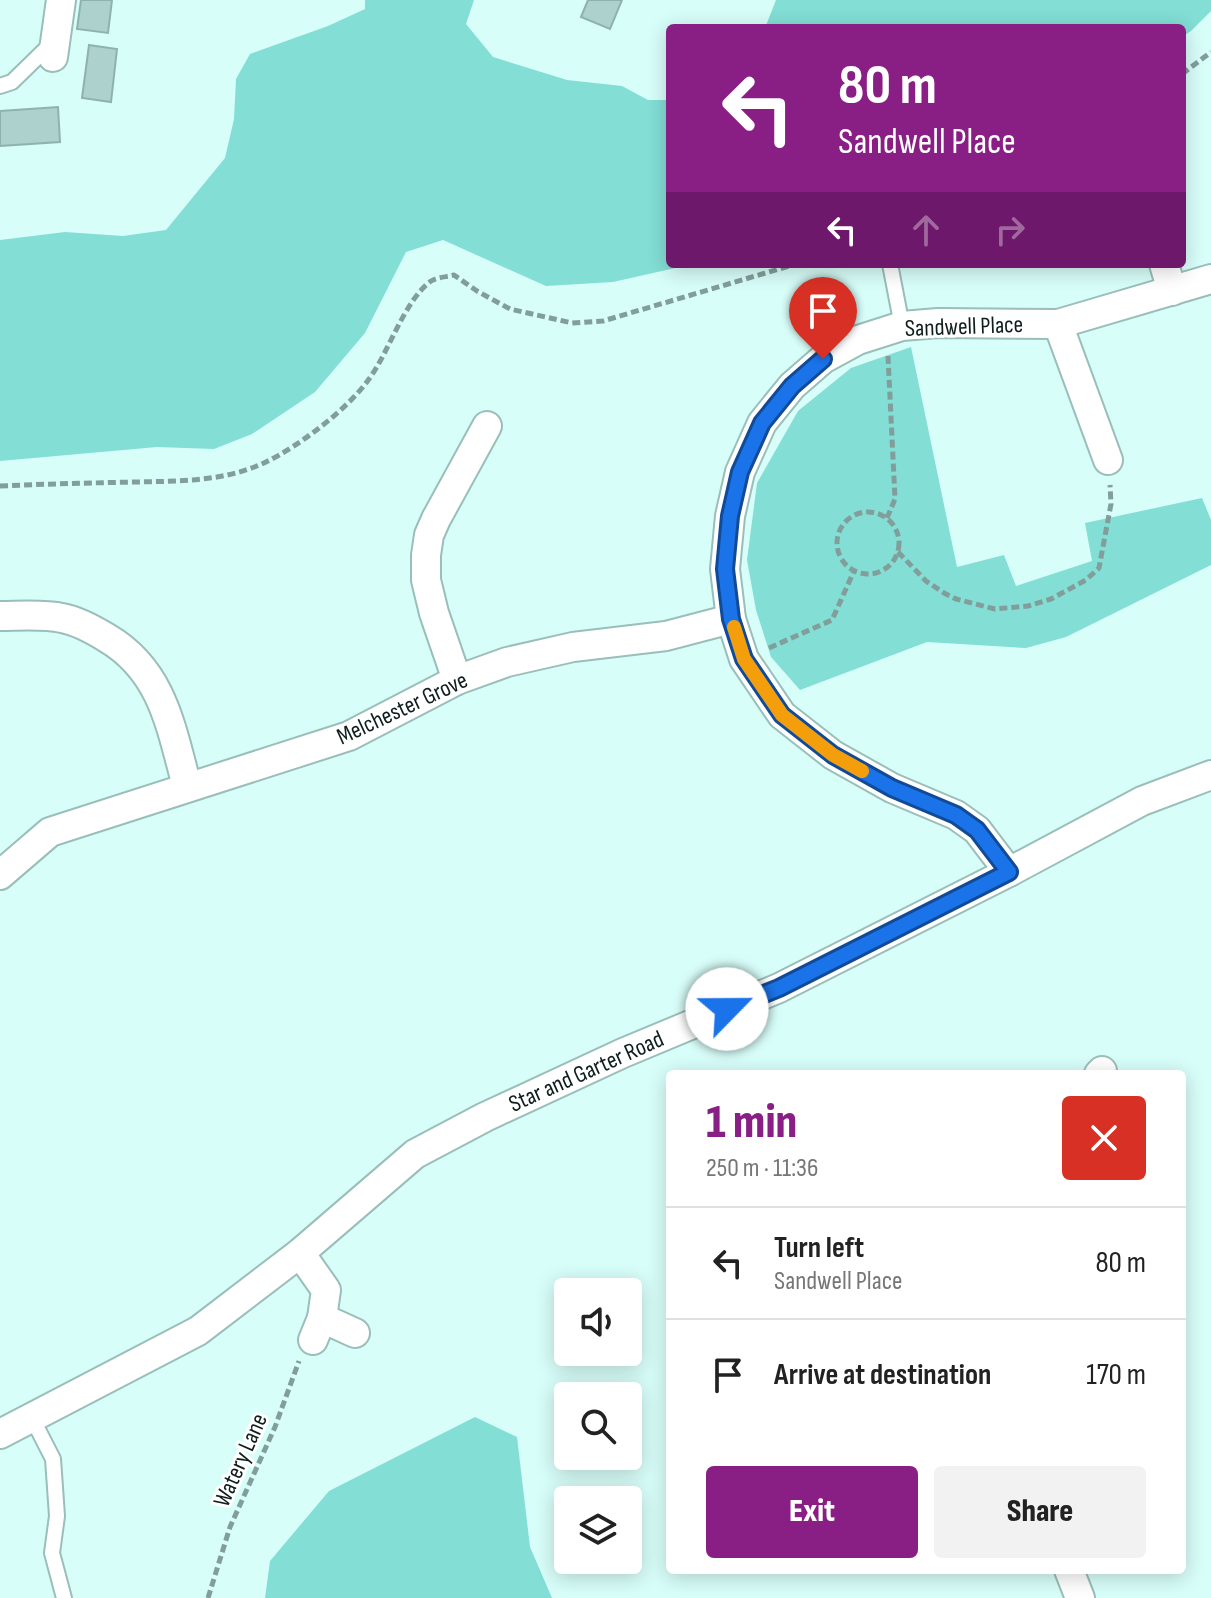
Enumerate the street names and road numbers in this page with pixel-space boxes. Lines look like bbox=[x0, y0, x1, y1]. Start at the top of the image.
street label: Sandwell Place bbox=[904, 310, 1024, 343]
street label: Melchester Grove bbox=[332, 666, 472, 751]
street label: Star and Garter Road bbox=[504, 1024, 668, 1119]
street label: Watery Lane bbox=[207, 1409, 274, 1511]

